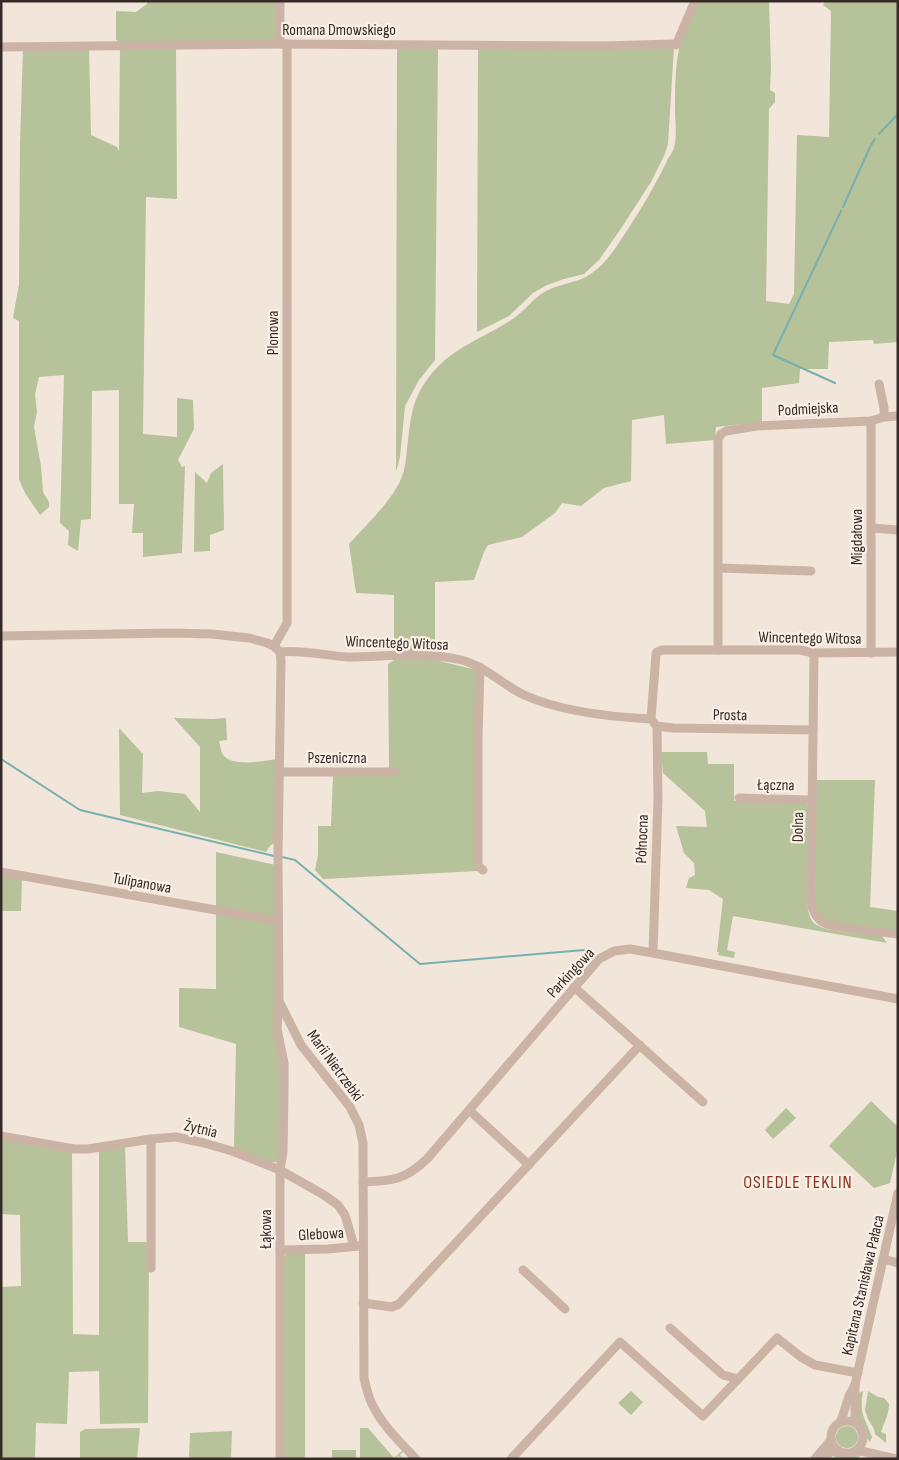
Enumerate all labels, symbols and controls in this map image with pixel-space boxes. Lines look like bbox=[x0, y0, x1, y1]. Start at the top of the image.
street label: Romana Dmowskiego bbox=[282, 21, 396, 40]
street label: Plonowa bbox=[264, 311, 283, 355]
street label: Podmiejska bbox=[777, 398, 839, 421]
street label: Migdałowa bbox=[848, 509, 867, 565]
street label: Wincentego Witosa bbox=[758, 628, 862, 649]
street label: Wincentego Witosa bbox=[345, 632, 449, 655]
street label: Prosta bbox=[713, 706, 747, 725]
street label: Pszeniczna bbox=[307, 749, 367, 768]
street label: Łączna bbox=[756, 776, 795, 795]
street label: Dolna bbox=[789, 812, 808, 842]
street label: Północna bbox=[632, 814, 653, 864]
street label: Tulipanowa bbox=[111, 869, 173, 898]
street label: Parkingowa bbox=[543, 944, 599, 1002]
street label: Marii Nietrzebki bbox=[303, 1027, 367, 1105]
street label: Żytnia bbox=[182, 1116, 219, 1142]
district label: OSIEDLE TEKLIN bbox=[743, 1172, 853, 1193]
street label: Łąkowa bbox=[257, 1209, 276, 1250]
street label: Kapitana Stanisława Pałaca bbox=[838, 1213, 889, 1357]
street label: Glebowa bbox=[298, 1224, 344, 1245]

